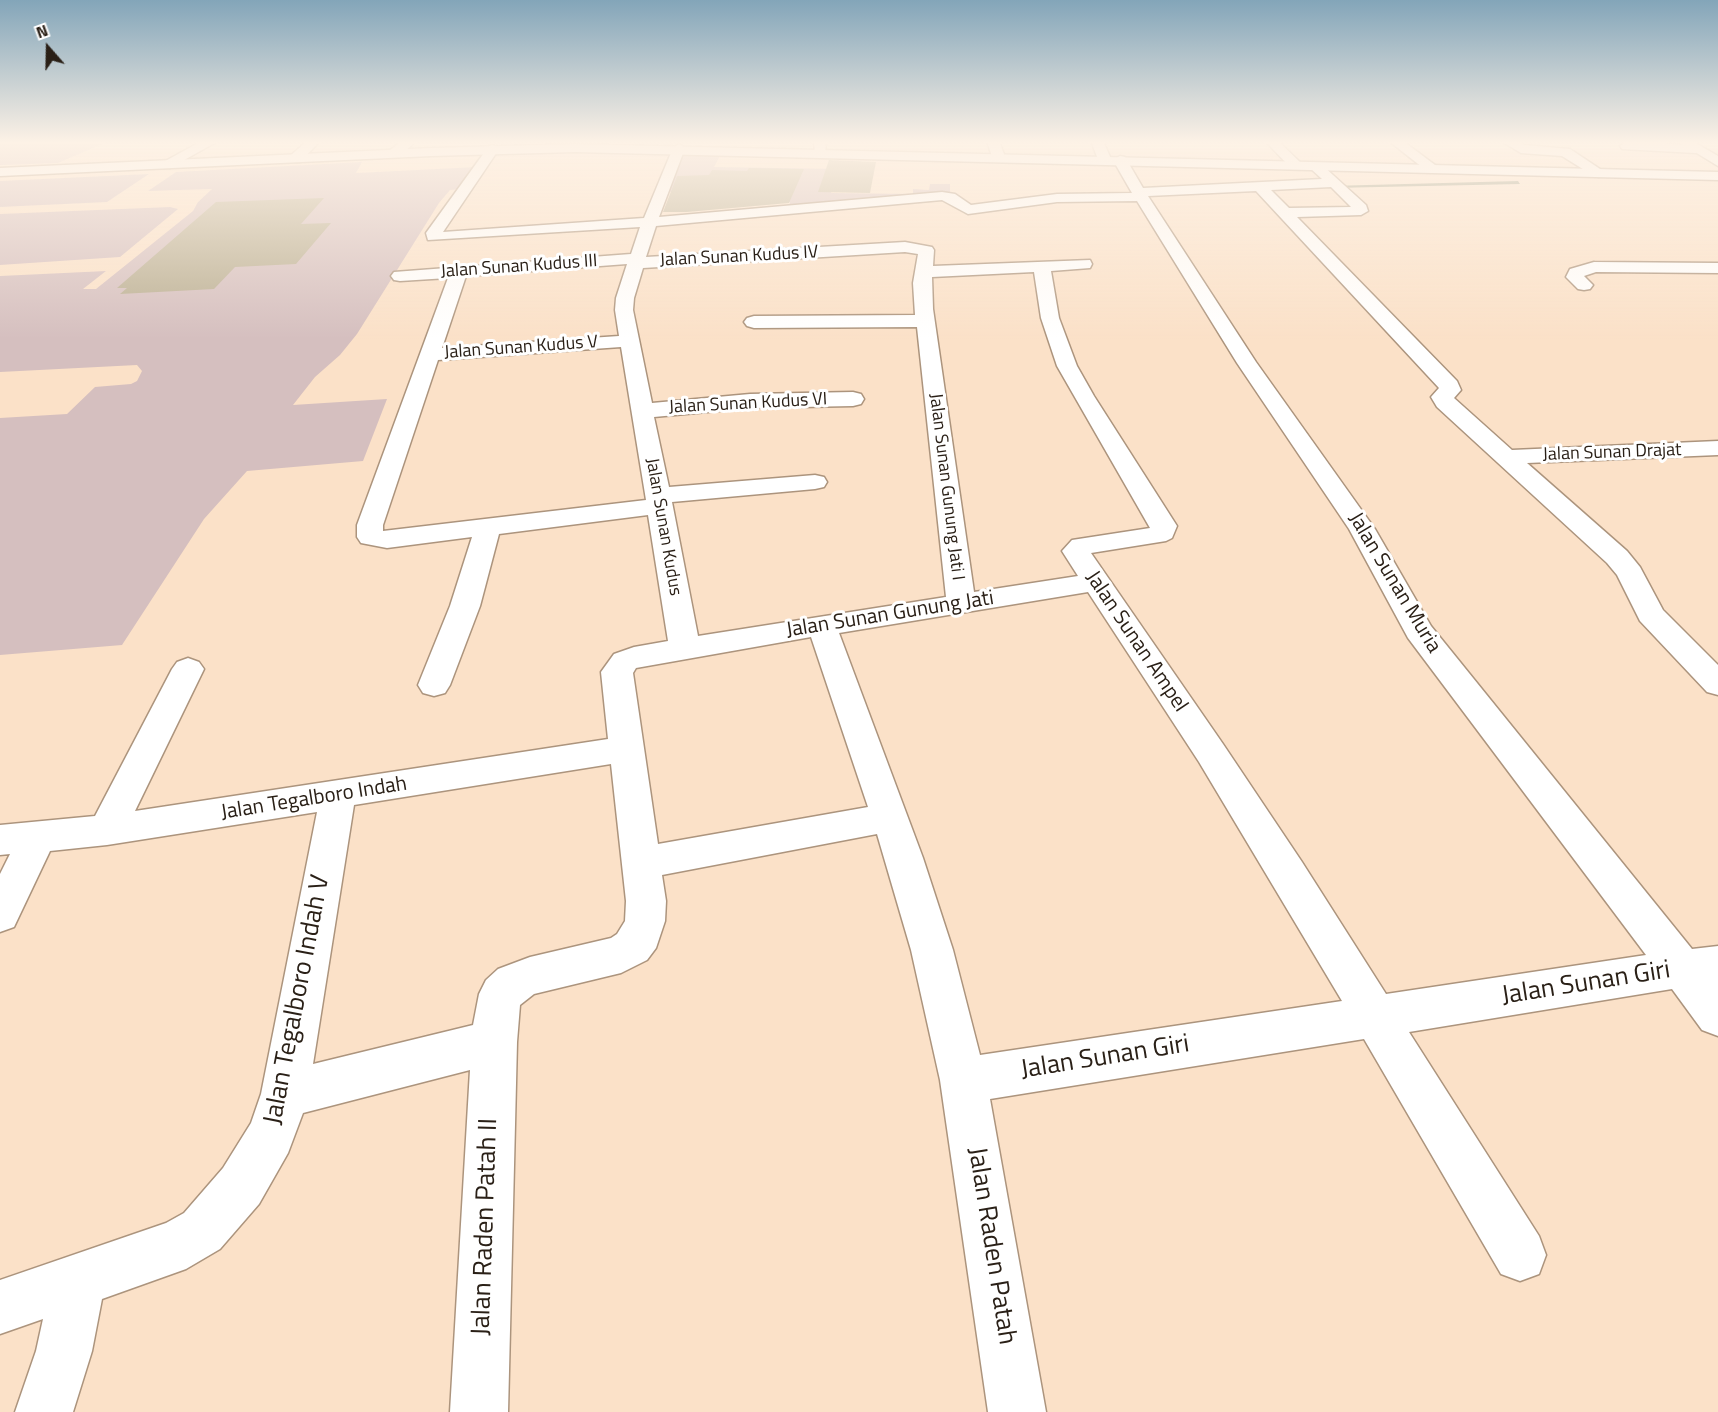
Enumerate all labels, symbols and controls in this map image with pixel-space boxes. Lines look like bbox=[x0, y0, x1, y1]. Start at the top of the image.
north arrow bbox=[18, 18, 78, 78]
text: N bbox=[33, 18, 51, 44]
street label: Jalan Sunan Kudus IV bbox=[659, 242, 819, 272]
street label: Jalan Sunan Kudus III bbox=[440, 251, 598, 283]
street label: Jalan Sunan Kudus V bbox=[443, 332, 599, 364]
street label: Jalan Sunan Kudus VI bbox=[668, 389, 828, 419]
street label: Jalan Sunan Gunung Jati I bbox=[924, 392, 968, 582]
street label: Jalan Sunan Drajat bbox=[1542, 440, 1682, 466]
street label: Jalan Sunan Kudus bbox=[640, 456, 686, 598]
street label: Jalan Sunan Muria bbox=[1342, 508, 1446, 658]
street label: Jalan Sunan Ampel bbox=[1080, 567, 1192, 717]
street label: Jalan Sunan Gunung Jati bbox=[784, 586, 996, 644]
street label: Jalan Tegalboro Indah bbox=[219, 772, 409, 826]
street label: Jalan Tegalboro Indah V bbox=[258, 873, 338, 1127]
street label: Jalan Sunan Giri bbox=[1499, 955, 1673, 1013]
street label: Jalan Sunan Giri bbox=[1018, 1029, 1192, 1087]
street label: Jalan Raden Patah II bbox=[467, 1118, 505, 1336]
street label: Jalan Raden Patah bbox=[960, 1145, 1022, 1347]

